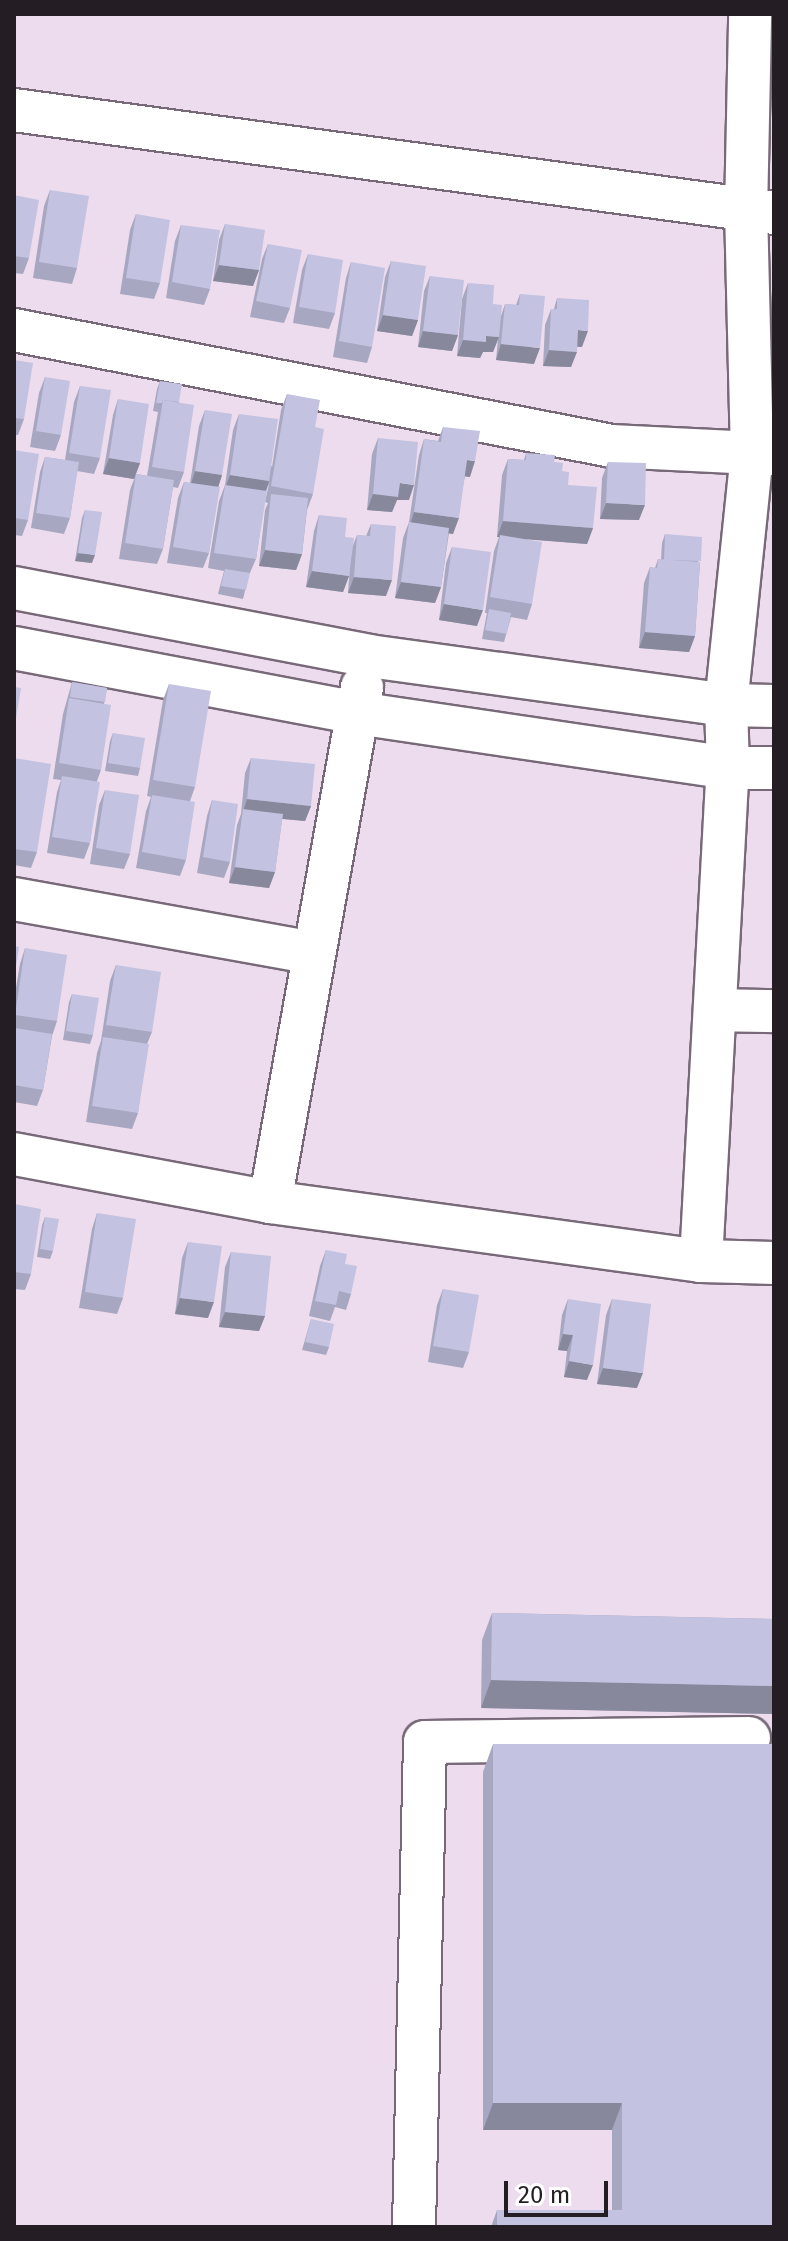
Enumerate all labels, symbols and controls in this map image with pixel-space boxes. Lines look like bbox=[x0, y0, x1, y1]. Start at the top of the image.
scale bar bbox=[508, 2165, 612, 2215]
text: 20 m bbox=[518, 2181, 570, 2209]

